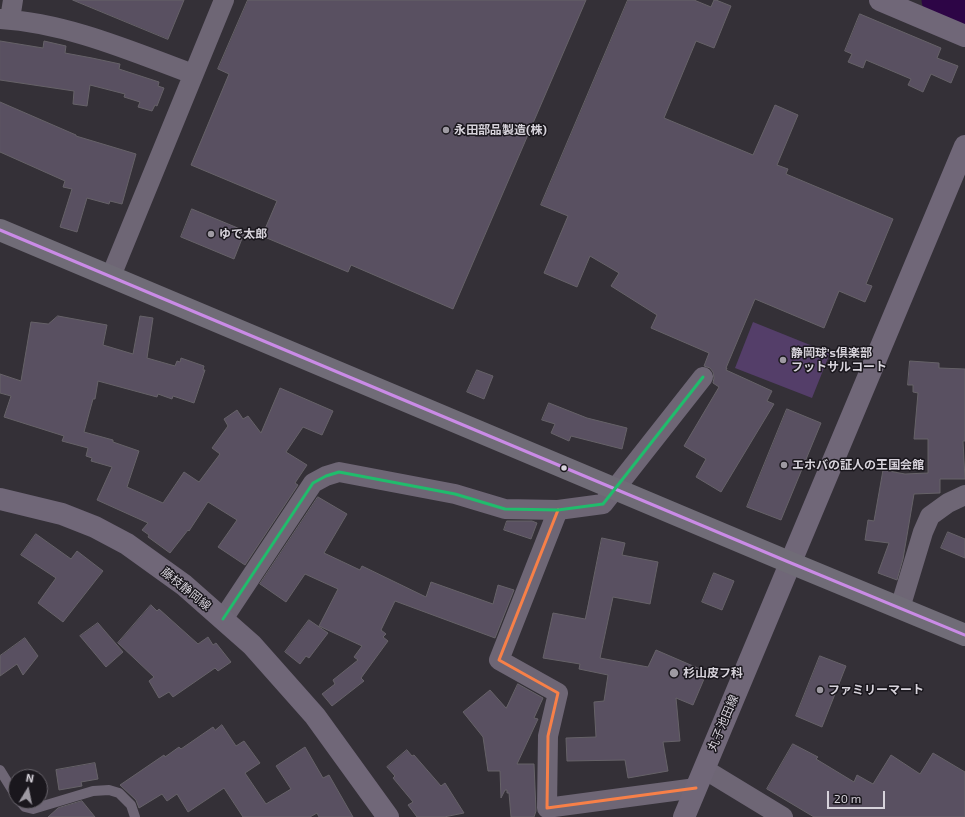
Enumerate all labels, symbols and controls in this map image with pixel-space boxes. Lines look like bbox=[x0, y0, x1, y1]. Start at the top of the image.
place label: 永田部品製造(株) bbox=[454, 123, 547, 137]
marker: 永田部品製造(株) bbox=[441, 125, 451, 135]
place label: ゆで太郎 bbox=[219, 227, 267, 241]
marker: ゆで太郎 bbox=[206, 229, 216, 239]
place label: 静岡球's倶楽部 フットサルコート bbox=[791, 346, 887, 374]
marker: 静岡球's倶楽部 フットサルコート bbox=[778, 355, 788, 365]
place label: エホバの証人の王国会館 bbox=[792, 458, 924, 472]
marker: エホバの証人の王国会館 bbox=[779, 460, 789, 470]
unlabelled marker bbox=[559, 463, 569, 473]
street label: 藤枝静岡線 bbox=[158, 565, 214, 613]
place label: 杉山皮フ科 bbox=[683, 666, 743, 680]
marker: 杉山皮フ科 bbox=[668, 667, 680, 679]
place label: ファミリーマート bbox=[828, 683, 924, 697]
marker: ファミリーマート bbox=[815, 685, 825, 695]
street label: 丸子池田線 bbox=[705, 693, 741, 753]
north arrow bbox=[8, 769, 48, 809]
text: N bbox=[25, 771, 35, 785]
scale bar bbox=[829, 783, 887, 809]
text: 20 m bbox=[834, 791, 861, 805]

